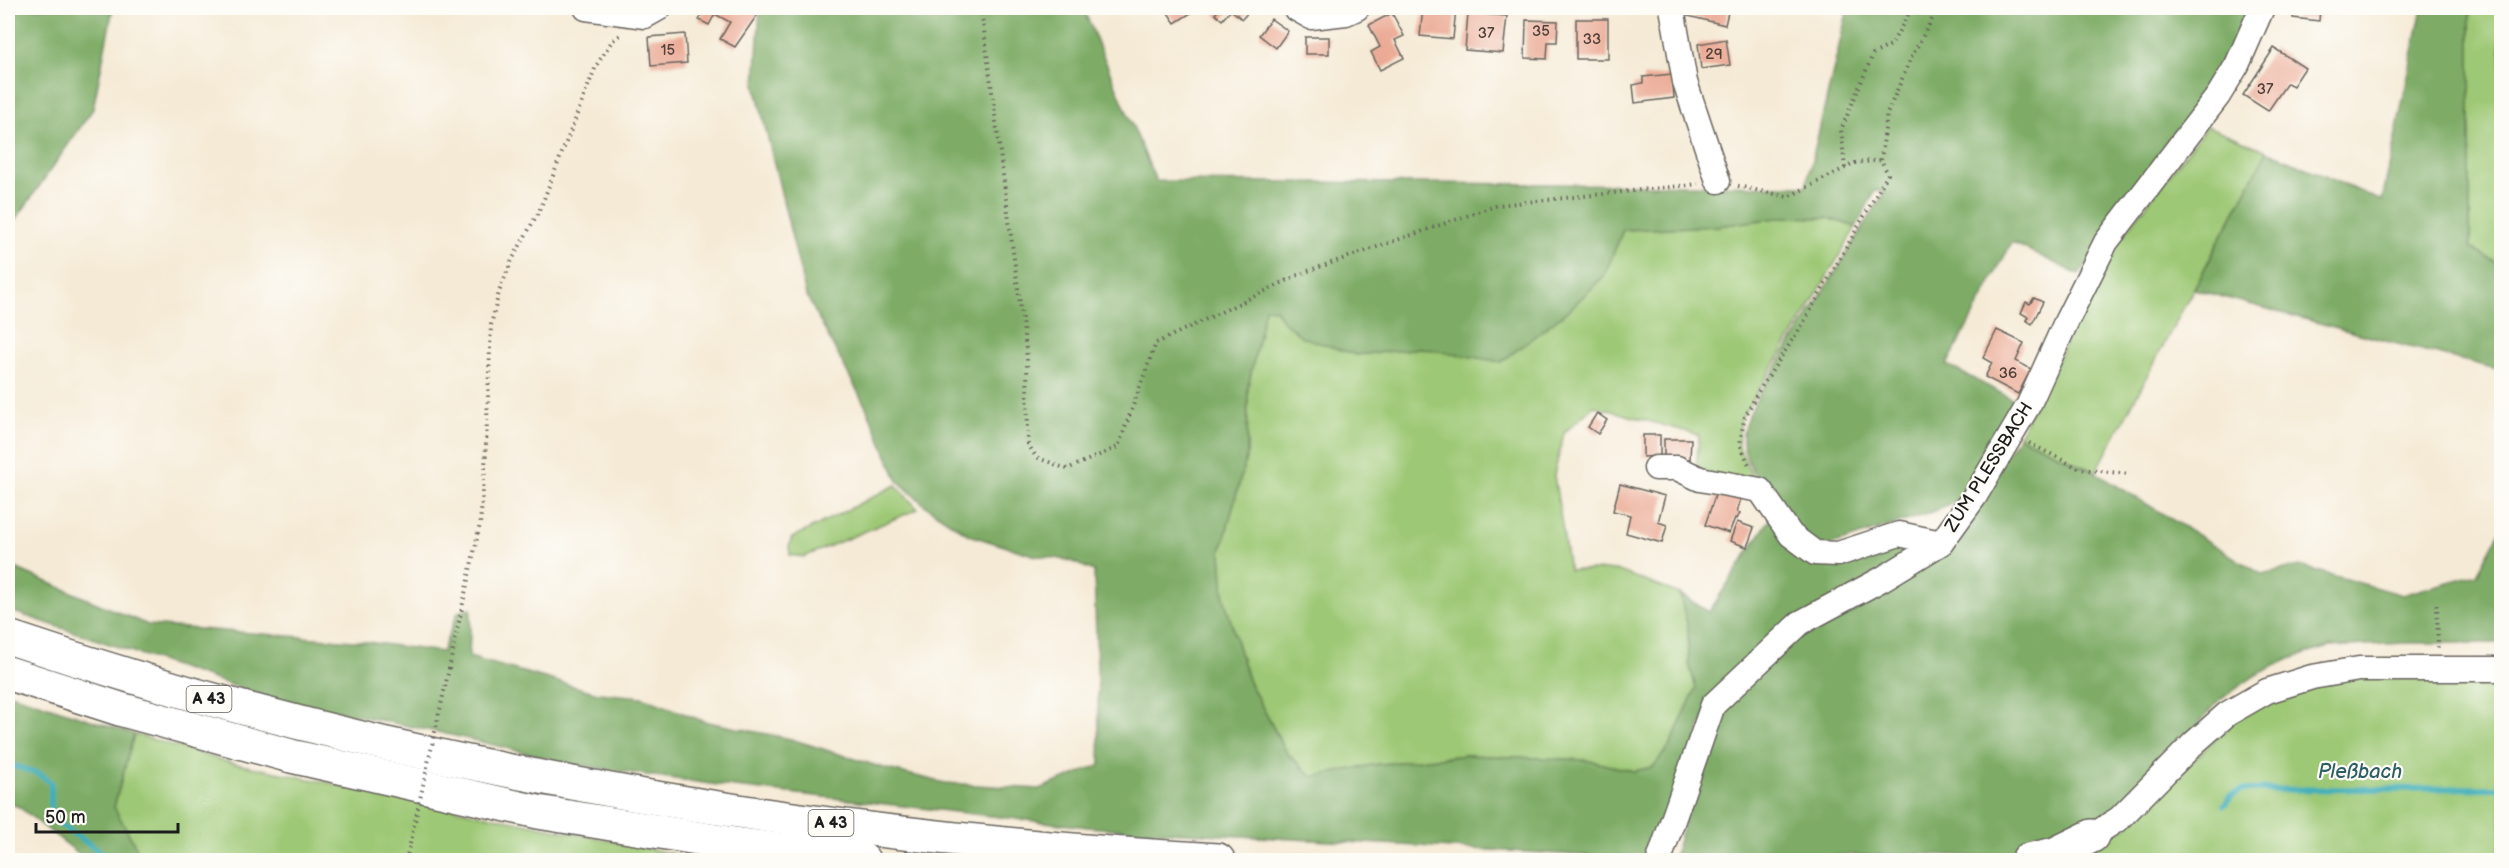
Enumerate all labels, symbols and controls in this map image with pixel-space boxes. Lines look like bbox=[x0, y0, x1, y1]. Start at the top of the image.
house number: 35 bbox=[1532, 22, 1550, 41]
house number: 37 bbox=[1478, 24, 1495, 43]
house number: 33 bbox=[1583, 30, 1601, 49]
house number: 15 bbox=[661, 41, 675, 60]
house number: 29 bbox=[1705, 45, 1723, 64]
house number: 37 bbox=[2257, 80, 2274, 99]
house number: 36 bbox=[1999, 364, 2017, 383]
street label: ZUM PLESSBACH bbox=[1940, 398, 2037, 536]
road number: A 43 bbox=[186, 686, 232, 712]
water label: Pleßbach bbox=[2318, 760, 2402, 784]
scale bar bbox=[36, 796, 178, 834]
text: 50 m bbox=[45, 807, 86, 828]
road number: A 43 bbox=[808, 810, 854, 836]

